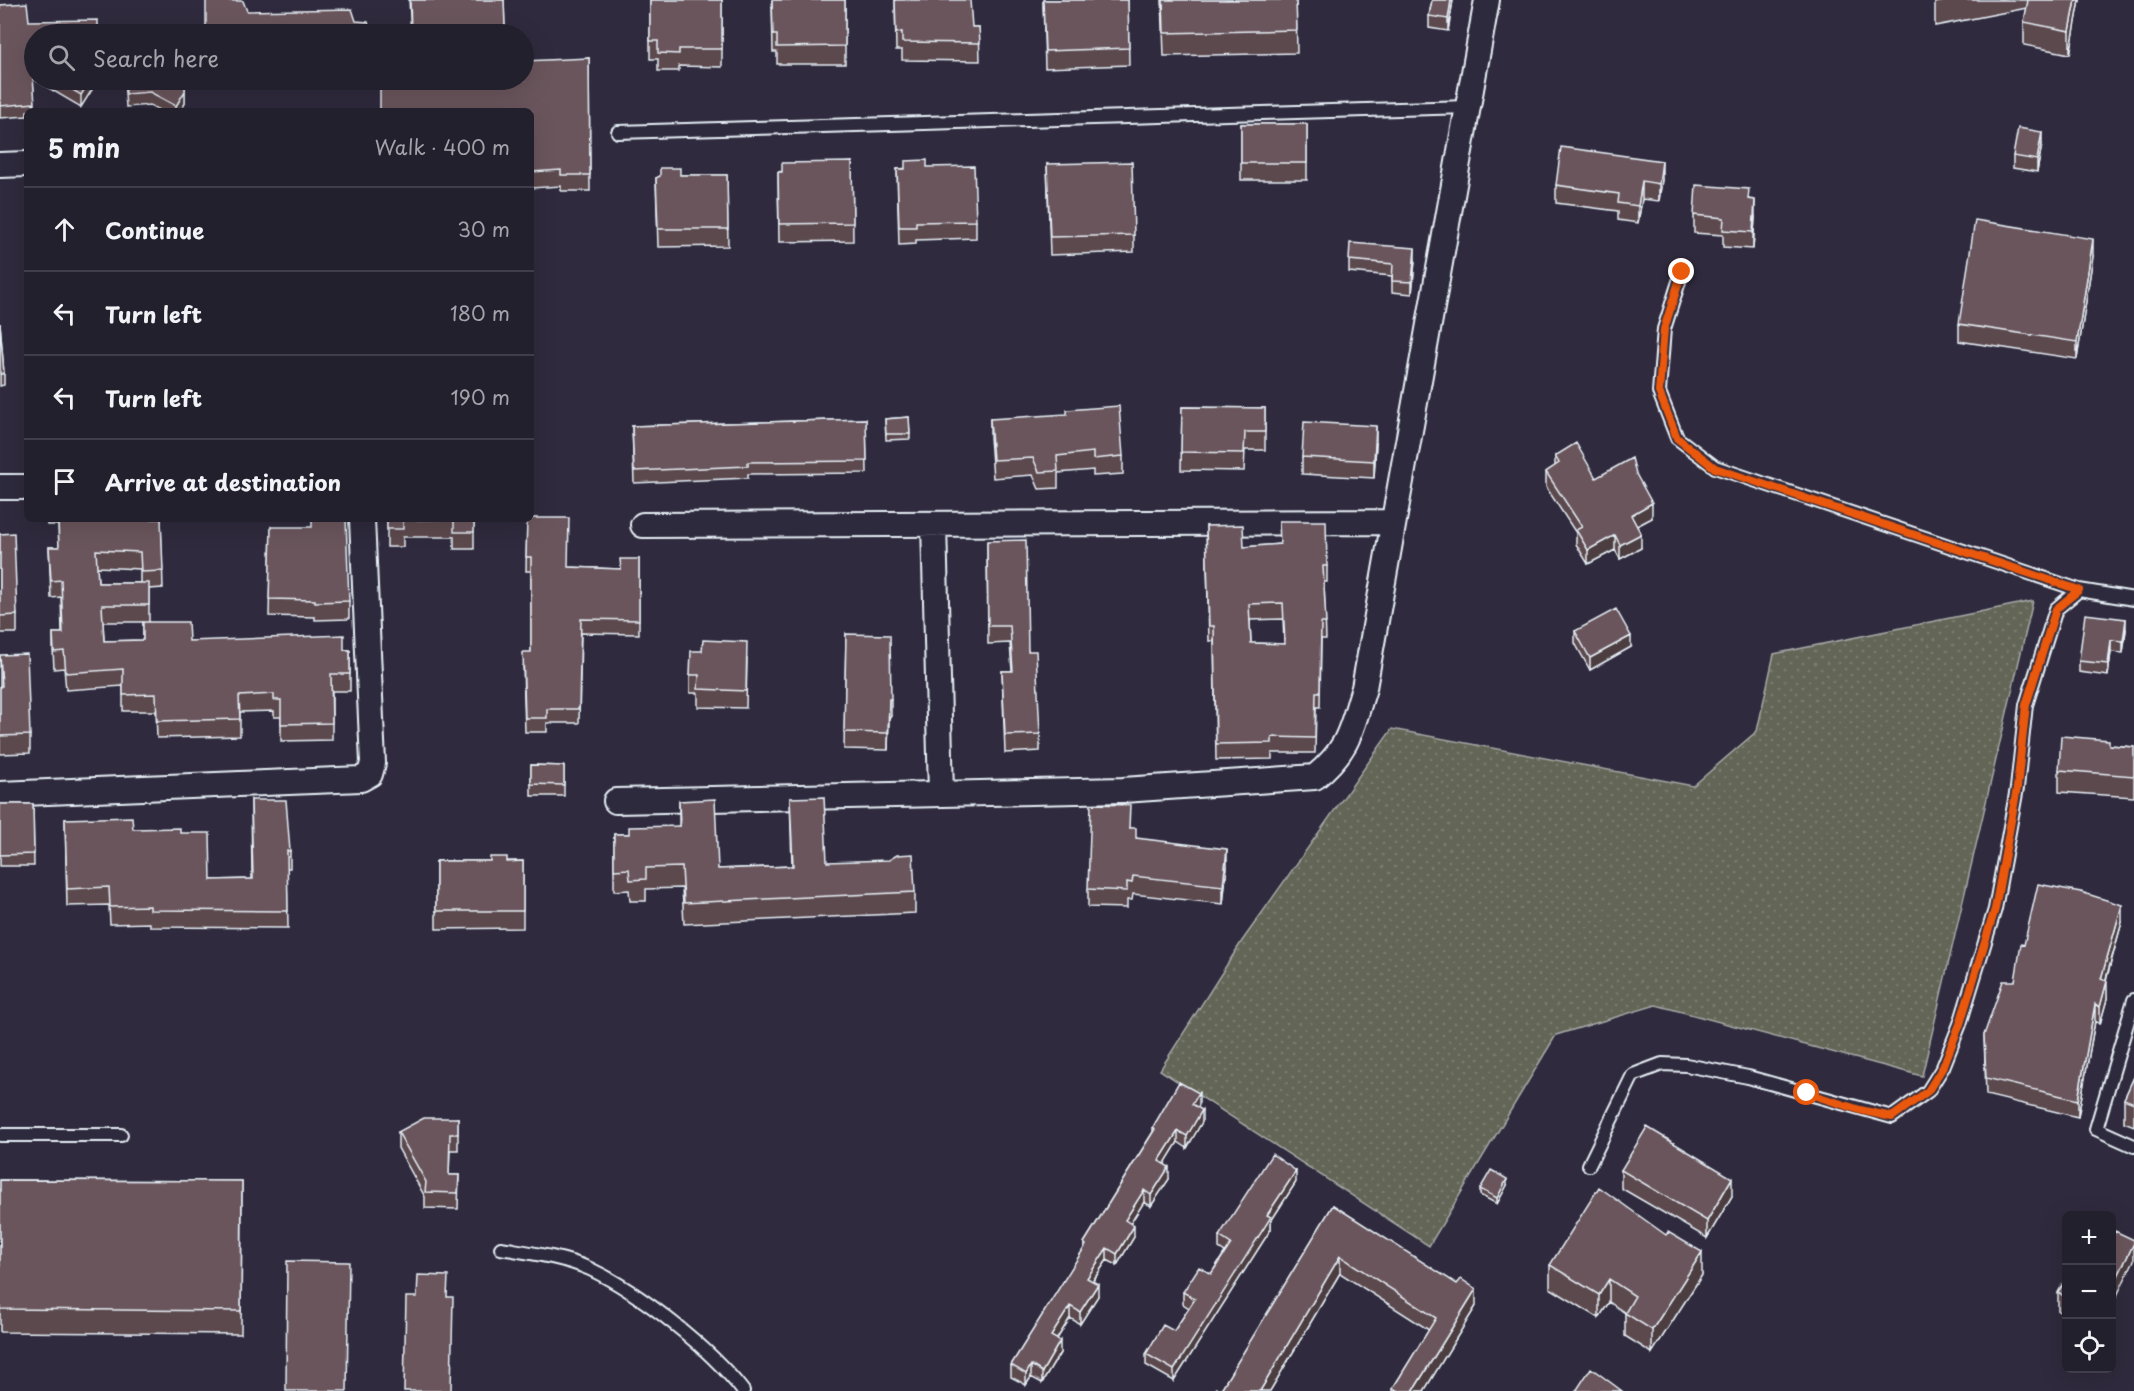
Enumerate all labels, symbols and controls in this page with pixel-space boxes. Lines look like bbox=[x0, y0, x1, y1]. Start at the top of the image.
search box bbox=[24, 24, 534, 90]
icon: search bbox=[45, 41, 78, 74]
text: Search here bbox=[93, 41, 219, 74]
text: 5 min bbox=[48, 128, 120, 167]
text: Walk · 400 m bbox=[375, 132, 510, 162]
icon: ahead bbox=[48, 213, 81, 246]
text: Continue bbox=[105, 213, 204, 246]
text: 30 m bbox=[457, 214, 510, 244]
route end bbox=[1668, 258, 1694, 284]
icon: left bbox=[48, 297, 81, 330]
text: Turn left bbox=[105, 297, 202, 330]
text: 180 m bbox=[450, 298, 510, 328]
icon: left bbox=[48, 381, 81, 414]
text: Turn left bbox=[105, 381, 202, 414]
text: 190 m bbox=[451, 382, 510, 412]
icon: arrive bbox=[48, 465, 81, 498]
text: Arrive at destination bbox=[105, 465, 341, 498]
route start bbox=[1793, 1079, 1819, 1105]
map controls bbox=[2062, 1211, 2116, 1373]
button: + bbox=[2062, 1211, 2116, 1265]
button: − bbox=[2062, 1265, 2116, 1319]
button: locate bbox=[2062, 1319, 2116, 1373]

